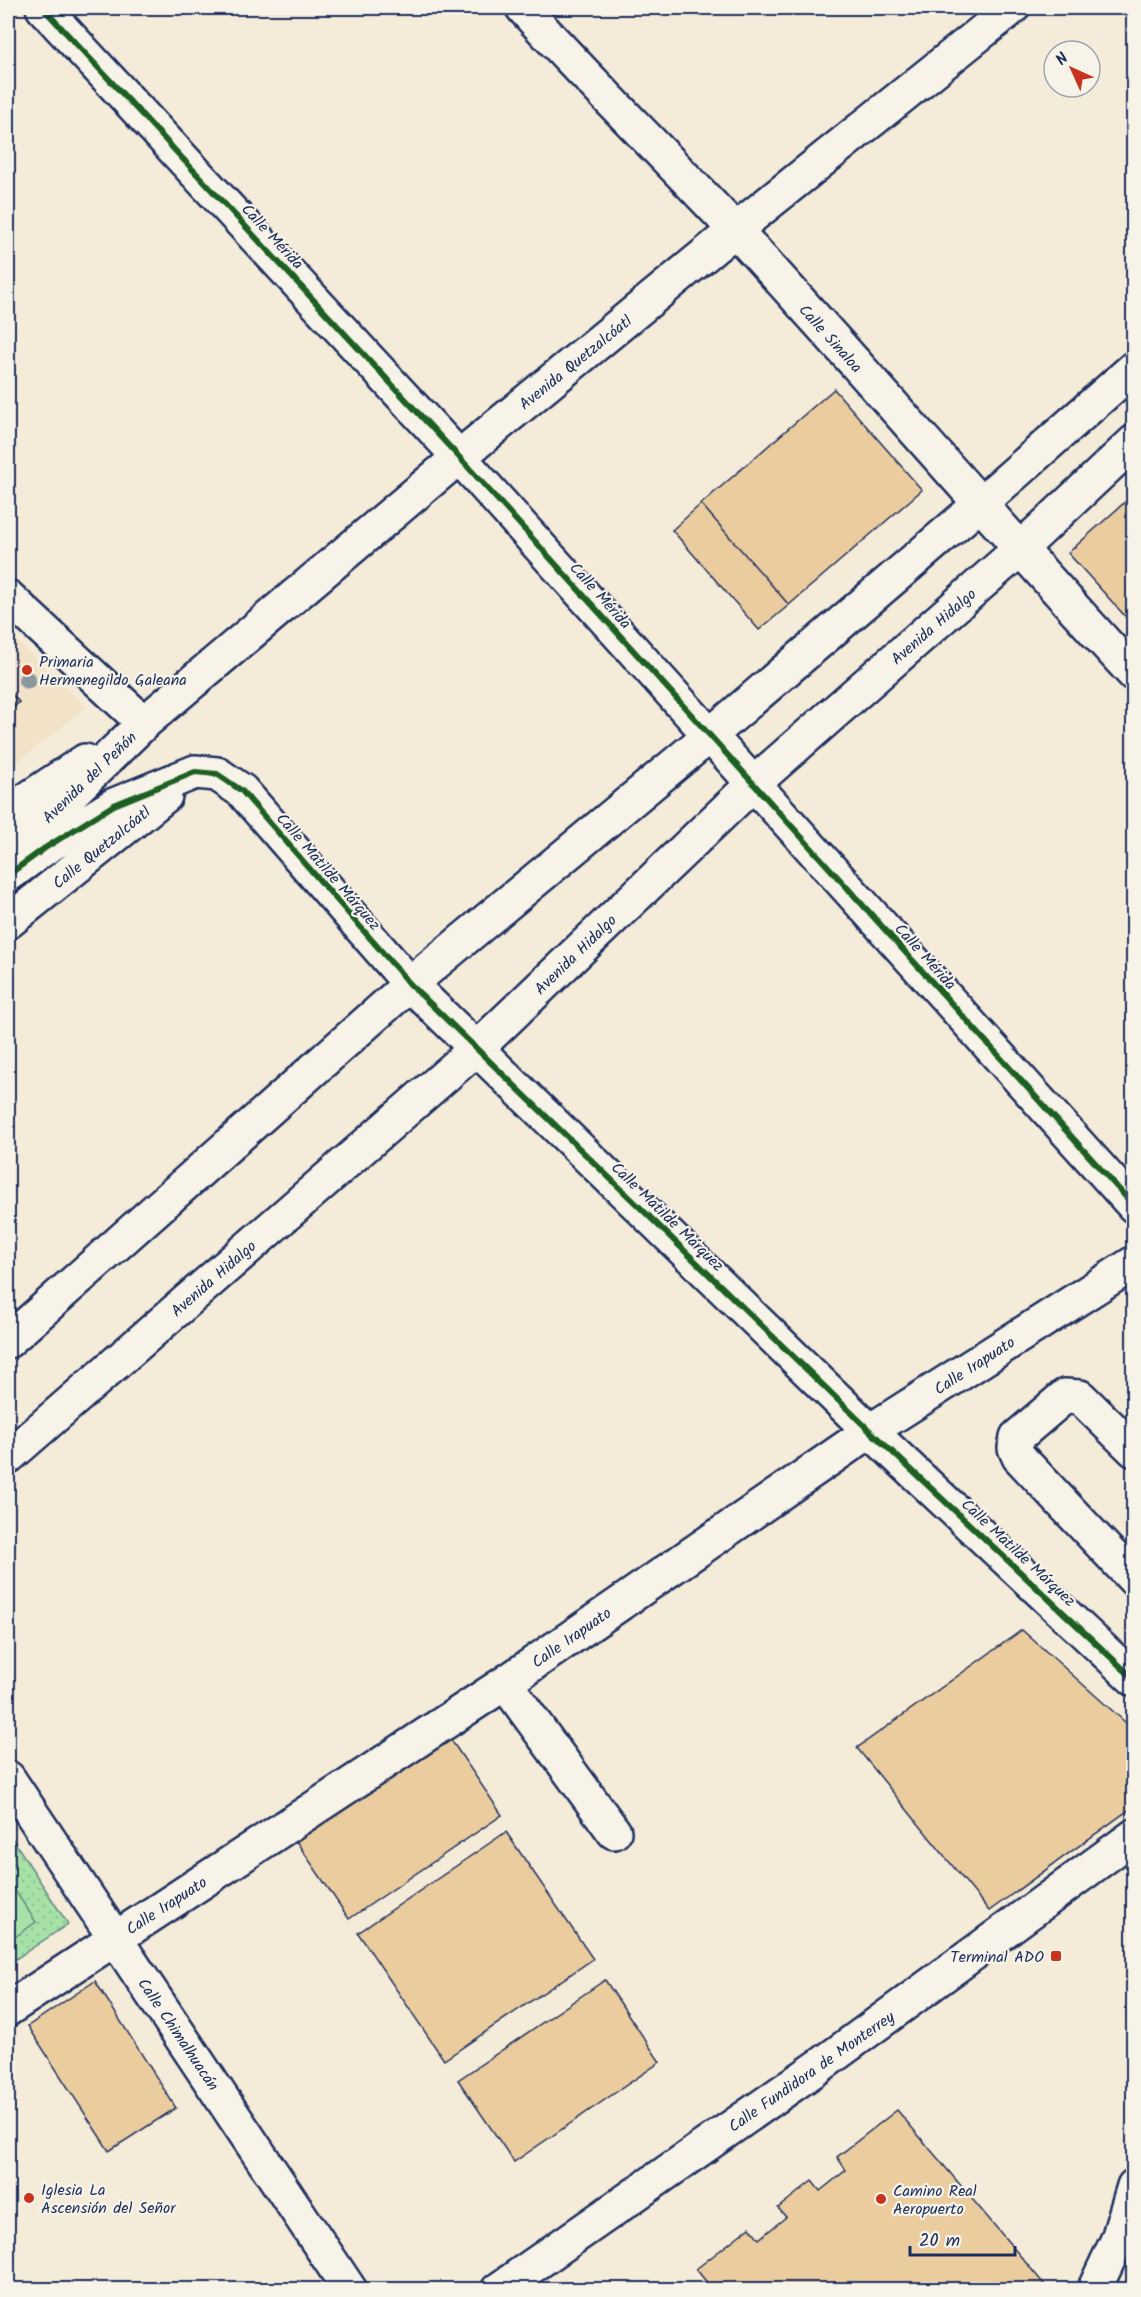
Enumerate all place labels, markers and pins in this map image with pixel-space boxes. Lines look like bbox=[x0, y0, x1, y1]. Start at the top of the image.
place label: Primaria Hermenegildo Galeana bbox=[39, 650, 187, 693]
marker: Primaria Hermenegildo Galeana bbox=[20, 663, 34, 677]
place label: Terminal ADO bbox=[950, 1945, 1044, 1970]
marker: Terminal ADO bbox=[1049, 1949, 1063, 1963]
place label: Iglesia La Ascensión del Señor bbox=[41, 2178, 177, 2221]
place label: Camino Real Aeropuerto bbox=[893, 2179, 977, 2222]
marker: Iglesia La Ascensión del Señor bbox=[22, 2191, 36, 2205]
marker: Camino Real Aeropuerto bbox=[874, 2192, 888, 2206]

